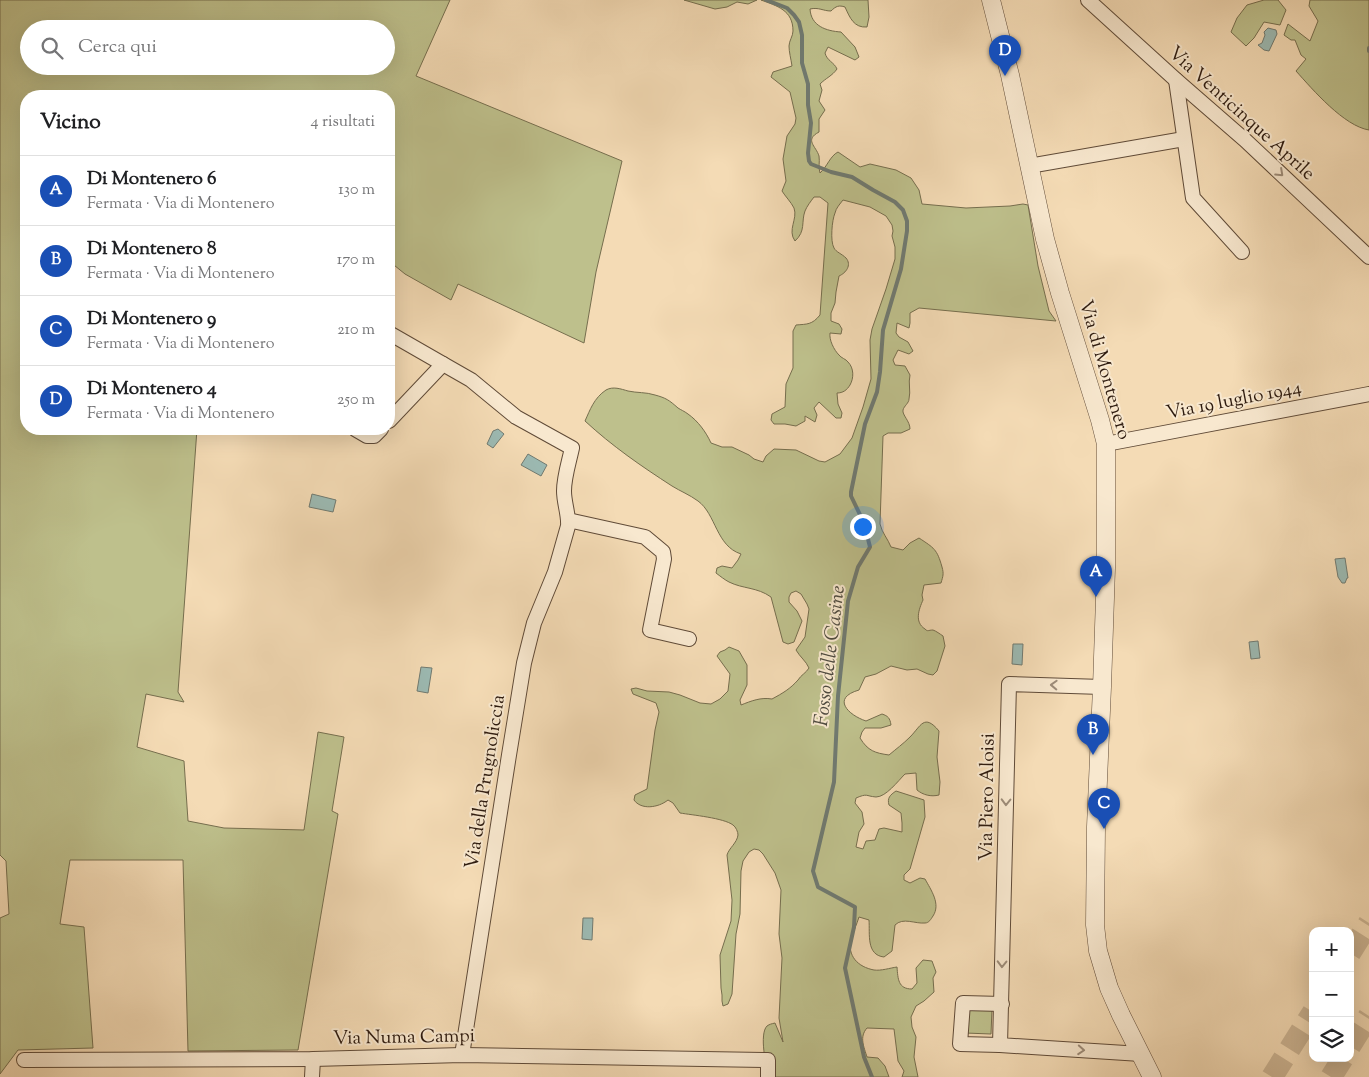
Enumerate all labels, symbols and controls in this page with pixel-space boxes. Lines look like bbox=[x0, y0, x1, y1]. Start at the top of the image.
search box bbox=[20, 20, 395, 75]
icon: search bbox=[38, 34, 66, 62]
text: Cerca qui bbox=[78, 34, 157, 61]
pin: D bbox=[989, 35, 1021, 76]
street label: Via Venticinque Aprile bbox=[1162, 41, 1320, 187]
text: Vicino bbox=[40, 108, 101, 138]
text: 4 risultati bbox=[310, 111, 375, 134]
text: Di Montenero 6 bbox=[87, 166, 216, 193]
one-way arrow bbox=[1275, 167, 1284, 176]
text: A bbox=[50, 179, 63, 202]
text: 130 m bbox=[338, 179, 375, 202]
text: Fermata · Via di Montenero bbox=[87, 193, 274, 216]
text: Di Montenero 8 bbox=[87, 236, 216, 263]
text: B bbox=[51, 249, 61, 272]
text: 170 m bbox=[337, 249, 375, 272]
text: Fermata · Via di Montenero bbox=[87, 263, 274, 286]
street label: Via di Montenero bbox=[1071, 297, 1137, 443]
text: Di Montenero 9 bbox=[87, 306, 216, 333]
text: C bbox=[50, 319, 62, 342]
text: 210 m bbox=[337, 319, 375, 342]
text: Fermata · Via di Montenero bbox=[87, 333, 274, 356]
street label: Via 19 luglio 1944 bbox=[1164, 375, 1304, 427]
text: Di Montenero 4 bbox=[87, 376, 217, 403]
text: D bbox=[50, 389, 62, 412]
text: 250 m bbox=[337, 389, 375, 412]
text: Fermata · Via di Montenero bbox=[87, 403, 274, 426]
your location bbox=[850, 514, 876, 540]
pin: A bbox=[1080, 556, 1112, 597]
water label: Fosso delle Casine bbox=[808, 584, 854, 728]
one-way arrow bbox=[1049, 680, 1057, 691]
street label: Via della Prugnoliccia bbox=[459, 693, 513, 871]
pin: B bbox=[1077, 714, 1109, 755]
street label: Via Piero Aloisi bbox=[973, 733, 1003, 861]
pin: C bbox=[1088, 788, 1120, 829]
one-way arrow bbox=[1001, 798, 1011, 806]
map controls bbox=[1309, 927, 1354, 1062]
button: + bbox=[1309, 927, 1354, 972]
one-way arrow bbox=[997, 960, 1008, 968]
button: − bbox=[1309, 972, 1354, 1017]
button: layers bbox=[1309, 1017, 1354, 1062]
street label: Via Numa Campi bbox=[333, 1023, 475, 1053]
one-way arrow bbox=[1077, 1045, 1085, 1056]

